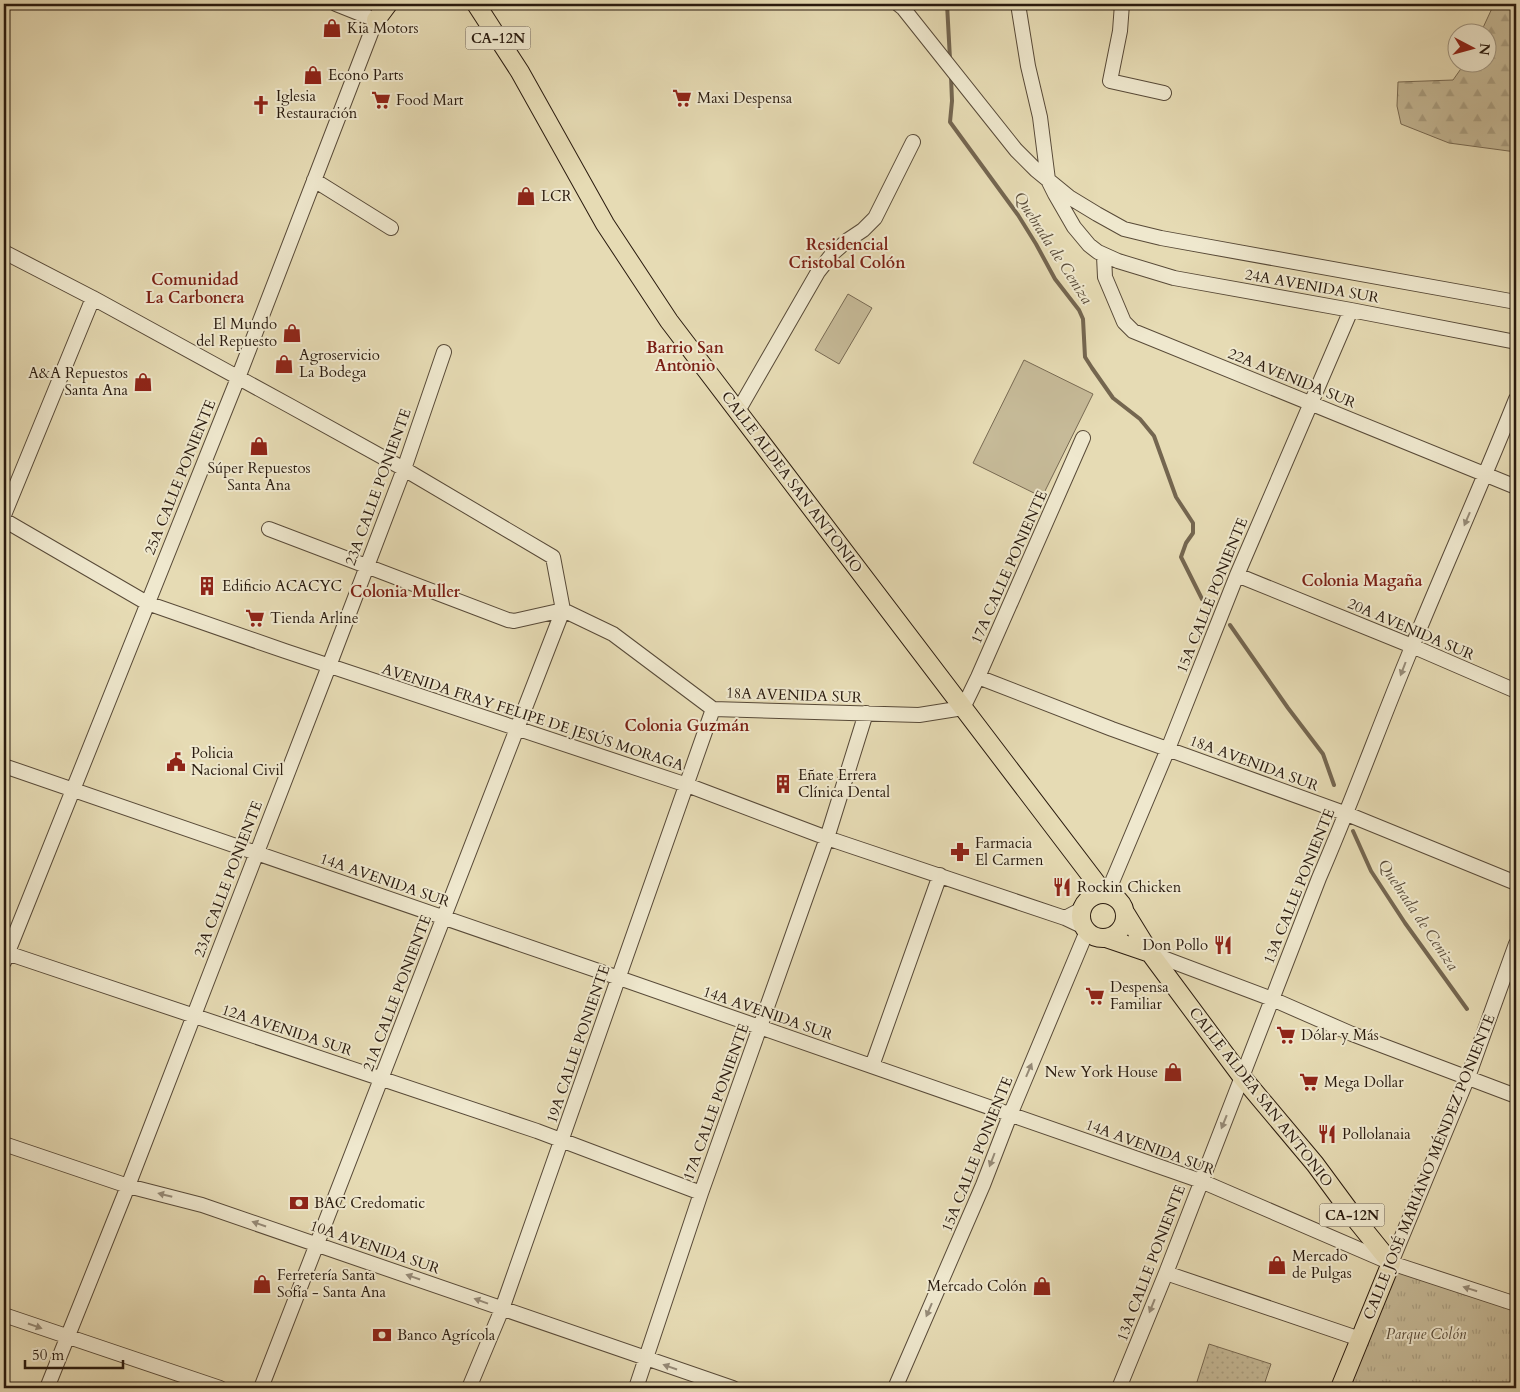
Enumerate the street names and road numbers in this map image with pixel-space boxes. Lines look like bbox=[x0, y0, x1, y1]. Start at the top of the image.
road number: CA-12N bbox=[466, 26, 530, 49]
street label: 24A AVENIDA SUR bbox=[1243, 264, 1381, 308]
street label: 22A AVENIDA SUR bbox=[1225, 343, 1359, 413]
street label: CALLE ALDEA SAN ANTONIO bbox=[717, 387, 867, 577]
street label: 25A CALLE PONIENTE bbox=[140, 396, 220, 558]
street label: 23A CALLE PONIENTE bbox=[340, 406, 416, 568]
street label: 17A CALLE PONIENTE bbox=[966, 487, 1052, 647]
street label: 15A CALLE PONIENTE bbox=[1172, 514, 1252, 676]
street label: 20A AVENIDA SUR bbox=[1345, 593, 1478, 665]
street label: AVENIDA FRAY FELIPE DE JESÚS MORAGA bbox=[379, 659, 687, 776]
street label: 18A AVENIDA SUR bbox=[726, 683, 863, 707]
street label: 18A AVENIDA SUR bbox=[1187, 730, 1322, 796]
street label: 23A CALLE PONIENTE bbox=[189, 798, 267, 960]
street label: 13A CALLE PONIENTE bbox=[1259, 805, 1339, 967]
street label: 14A AVENIDA SUR bbox=[317, 848, 453, 912]
street label: 21A CALLE PONIENTE bbox=[358, 912, 436, 1074]
street label: 19A CALLE PONIENTE bbox=[542, 962, 614, 1126]
street label: 14A AVENIDA SUR bbox=[700, 981, 836, 1045]
street label: 12A AVENIDA SUR bbox=[219, 999, 355, 1061]
street label: CALLE ALDEA SAN ANTONIO bbox=[1185, 1003, 1337, 1191]
street label: CALLE JOSÉ MARIANO MÉNDEZ PONIENTE bbox=[1358, 1011, 1500, 1323]
street label: 17A CALLE PONIENTE bbox=[678, 1021, 754, 1183]
street label: 15A CALLE PONIENTE bbox=[937, 1073, 1017, 1235]
street label: 14A AVENIDA SUR bbox=[1083, 1114, 1218, 1180]
street label: 13A CALLE PONIENTE bbox=[1112, 1182, 1190, 1344]
road number: CA-12N bbox=[1320, 1204, 1384, 1226]
street label: 10A AVENIDA SUR bbox=[307, 1215, 443, 1279]

